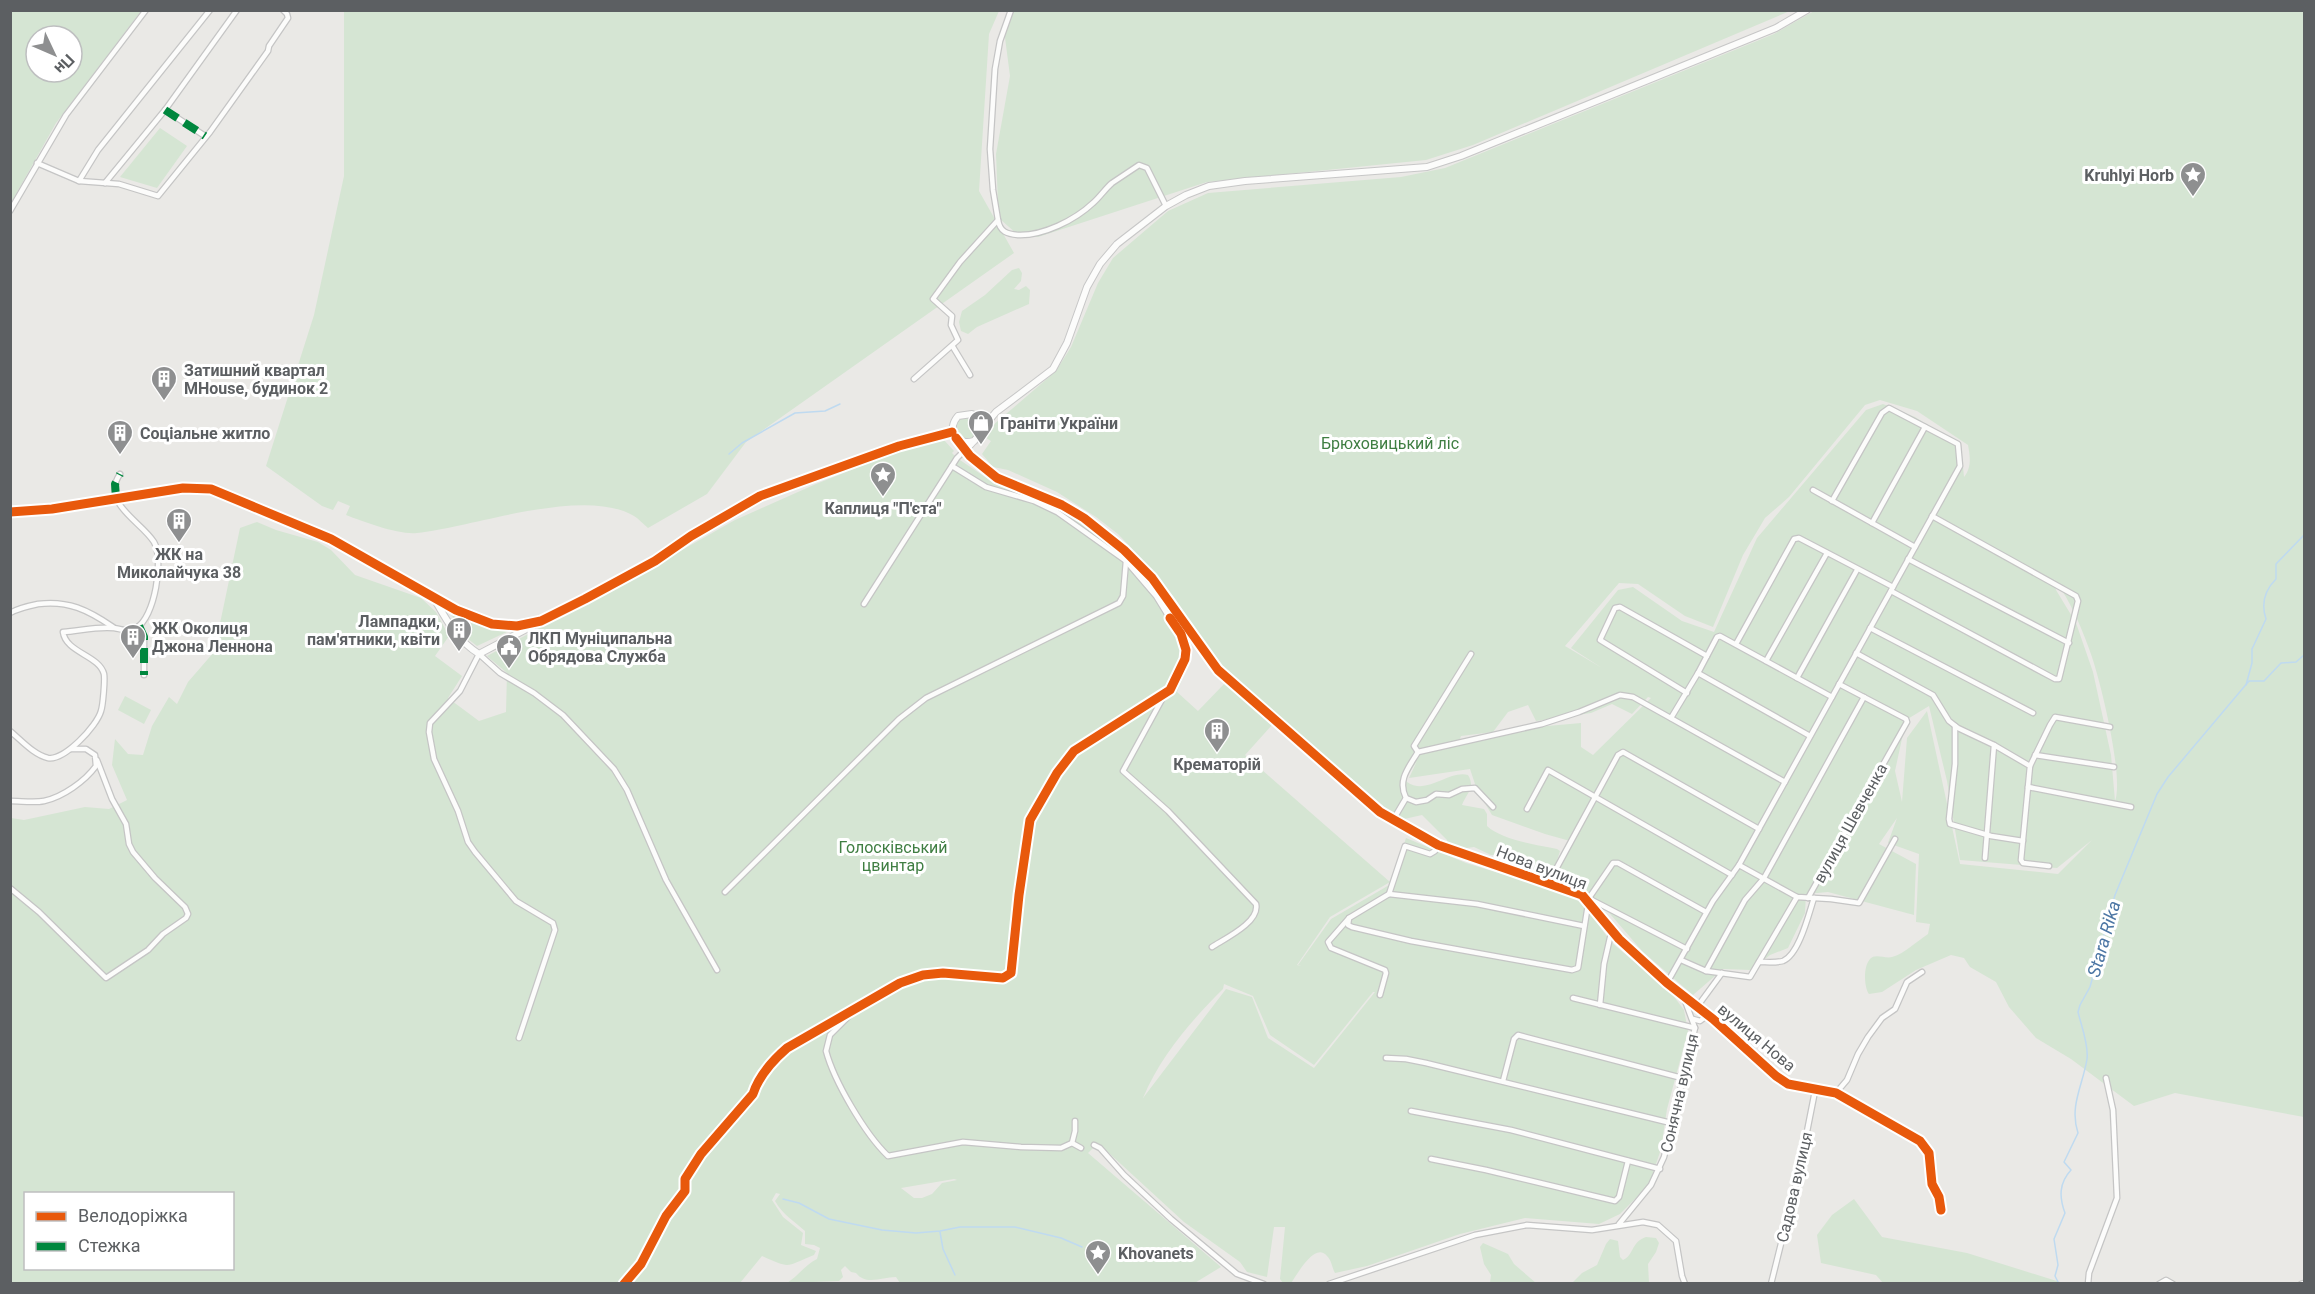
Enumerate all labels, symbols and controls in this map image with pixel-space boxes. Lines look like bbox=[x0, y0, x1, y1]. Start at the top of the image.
north arrow bbox=[24, 24, 84, 84]
text: Пн bbox=[51, 50, 78, 78]
place icon: Kruhlyi Horb bbox=[2178, 160, 2208, 198]
place label: Kruhlyi Horb bbox=[2084, 166, 2174, 185]
place label: Затишний квартал MHouse, будинок 2 bbox=[184, 361, 328, 398]
building icon: Затишний квартал MHouse, будинок 2 bbox=[149, 364, 179, 402]
shop icon: Граніти України bbox=[966, 408, 996, 446]
place label: Граніти України bbox=[1000, 414, 1118, 433]
building icon: Соціальне житло bbox=[105, 418, 135, 456]
place label: Соціальне житло bbox=[140, 424, 270, 443]
park label: Брюховицький ліс bbox=[1321, 434, 1459, 453]
place icon: Каплиця "П'єта" bbox=[868, 460, 898, 498]
place label: Каплиця "П'єта" bbox=[824, 499, 942, 518]
building icon: ЖК на Миколайчука 38 bbox=[164, 506, 194, 544]
place label: ЖК на Миколайчука 38 bbox=[117, 545, 241, 582]
place label: Лампадки, пам'ятники, квіти bbox=[307, 612, 440, 649]
building icon: Лампадки, пам'ятники, квіти bbox=[444, 615, 474, 653]
place label: ЖК Околиця Джона Леннона bbox=[152, 619, 273, 656]
building icon: ЖК Околиця Джона Леннона bbox=[118, 622, 148, 660]
place label: ЛКП Муніципальна Обрядова Служба bbox=[528, 629, 673, 666]
public building icon: ЛКП Муніципальна Обрядова Служба bbox=[494, 632, 524, 670]
building icon: Крематорій bbox=[1202, 716, 1232, 754]
place label: Крематорій bbox=[1173, 755, 1261, 774]
street label: вулиця Шевченка bbox=[1810, 760, 1891, 886]
park label: Голосківський цвинтар bbox=[838, 838, 948, 875]
street label: Нова вулиця bbox=[1494, 841, 1590, 893]
water label: Stara Rika bbox=[2083, 898, 2124, 979]
street label: вулиця Нова bbox=[1714, 999, 1799, 1075]
street label: Сонячна вулиця bbox=[1657, 1032, 1702, 1154]
street label: Садова вулиця bbox=[1773, 1130, 1816, 1244]
legend bbox=[24, 1192, 234, 1270]
text: Велодоріжка bbox=[78, 1205, 188, 1226]
text: Стежка bbox=[78, 1235, 141, 1256]
place icon: Khovanets bbox=[1083, 1238, 1113, 1276]
place label: Khovanets bbox=[1118, 1244, 1194, 1263]

